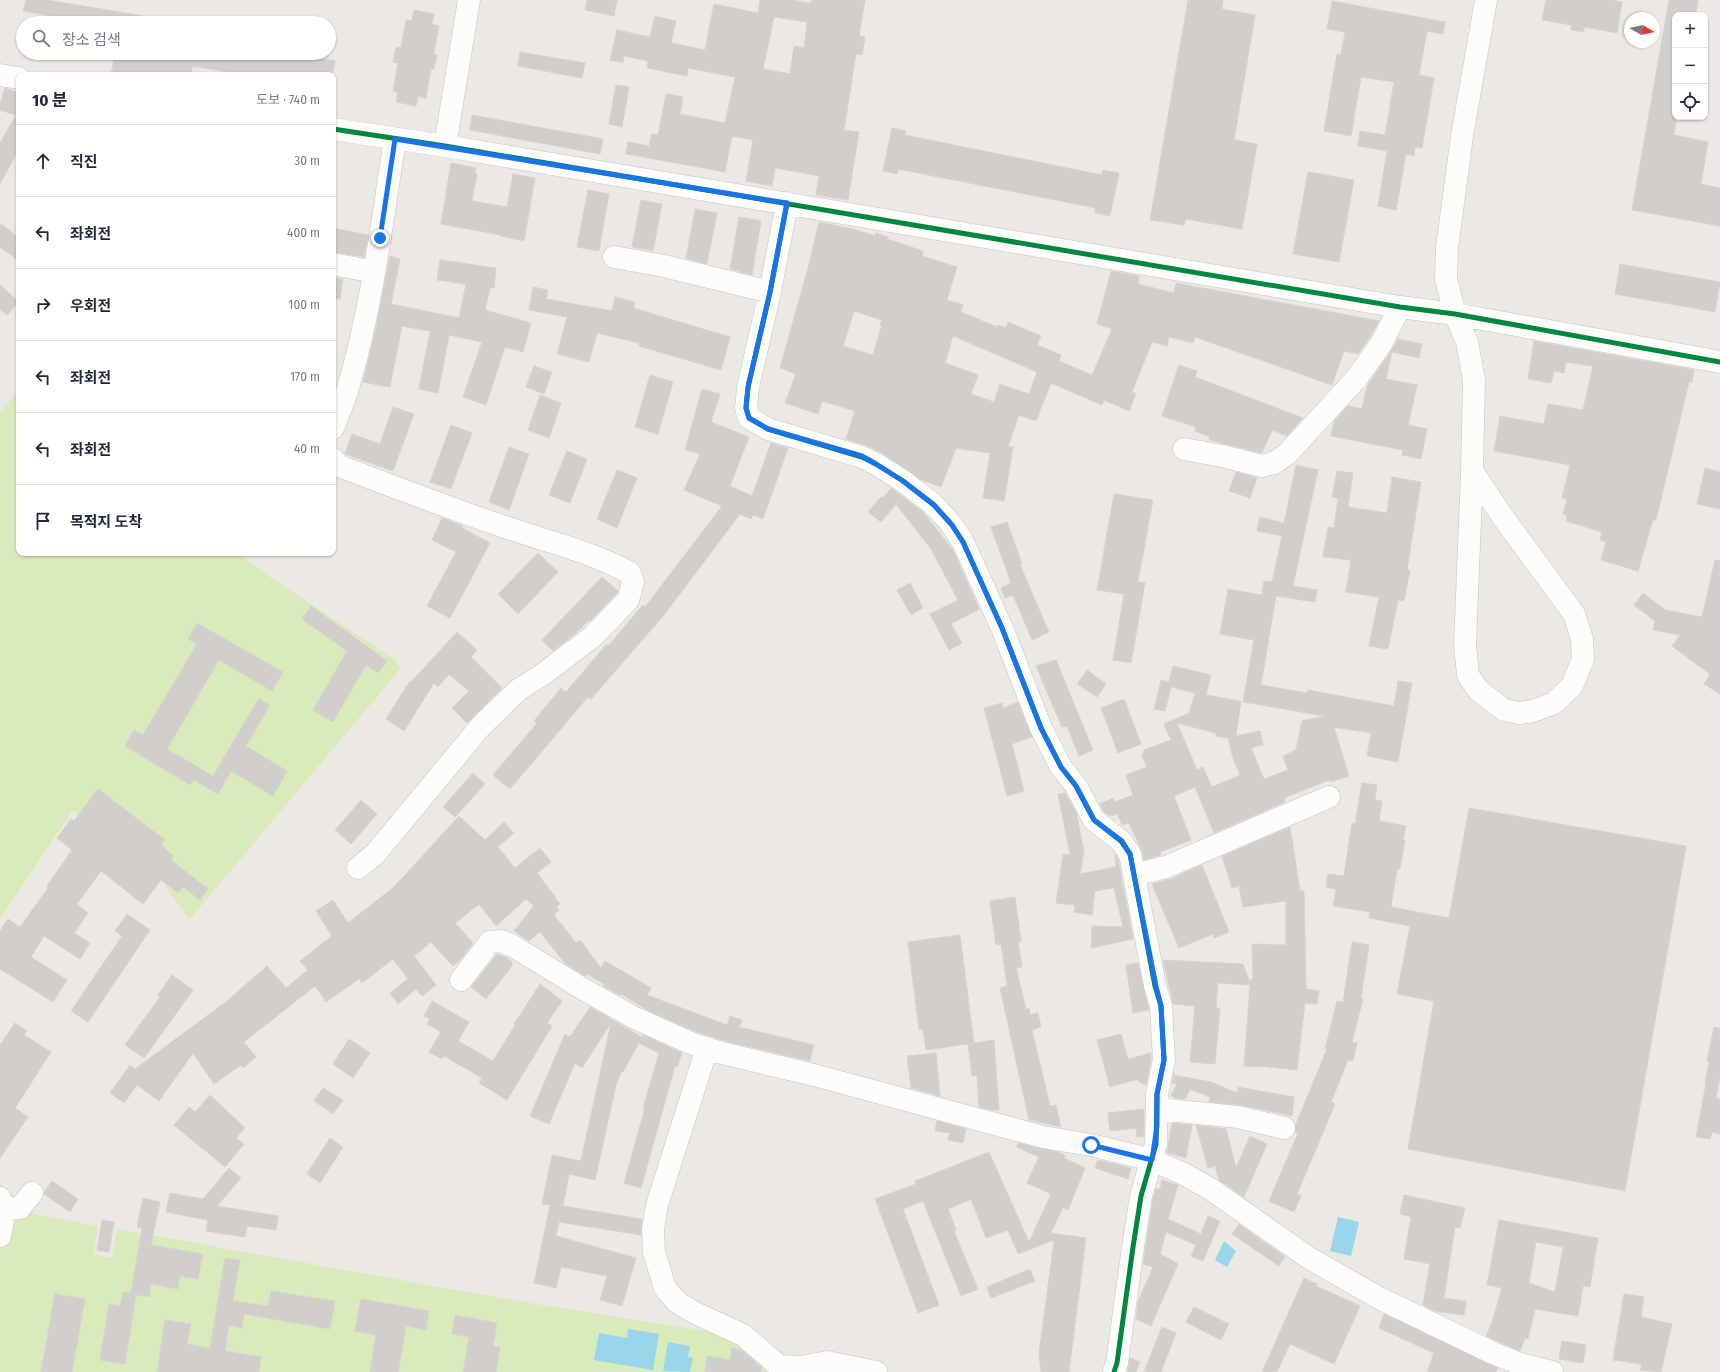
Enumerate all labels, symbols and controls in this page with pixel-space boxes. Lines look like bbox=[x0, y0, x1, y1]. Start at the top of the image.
north arrow bbox=[1624, 12, 1660, 48]
map controls bbox=[1672, 12, 1708, 120]
button: + bbox=[1672, 12, 1708, 48]
search box bbox=[16, 16, 336, 60]
icon: search bbox=[30, 27, 52, 49]
text: 장소 검색 bbox=[62, 31, 121, 49]
button: − bbox=[1672, 48, 1708, 84]
button: locate bbox=[1672, 84, 1708, 120]
text: 10 분 bbox=[32, 90, 68, 111]
text: 도보 · 740 m bbox=[256, 92, 320, 107]
icon: ahead bbox=[32, 150, 54, 172]
text: 직진 bbox=[70, 153, 98, 171]
text: 30 m bbox=[294, 153, 320, 168]
icon: left bbox=[32, 222, 54, 244]
text: 좌회전 bbox=[70, 225, 111, 243]
text: 400 m bbox=[287, 225, 320, 240]
route end bbox=[371, 229, 389, 247]
icon: right bbox=[32, 294, 54, 316]
text: 우회전 bbox=[70, 297, 111, 315]
text: 100 m bbox=[288, 297, 320, 312]
icon: left bbox=[32, 366, 54, 388]
text: 좌회전 bbox=[70, 369, 111, 387]
text: 170 m bbox=[290, 369, 320, 384]
icon: left bbox=[32, 438, 54, 460]
text: 좌회전 bbox=[70, 441, 111, 459]
text: 40 m bbox=[294, 441, 320, 456]
icon: arrive bbox=[32, 510, 54, 532]
text: 목적지 도착 bbox=[70, 513, 142, 531]
route start bbox=[1082, 1136, 1100, 1154]

